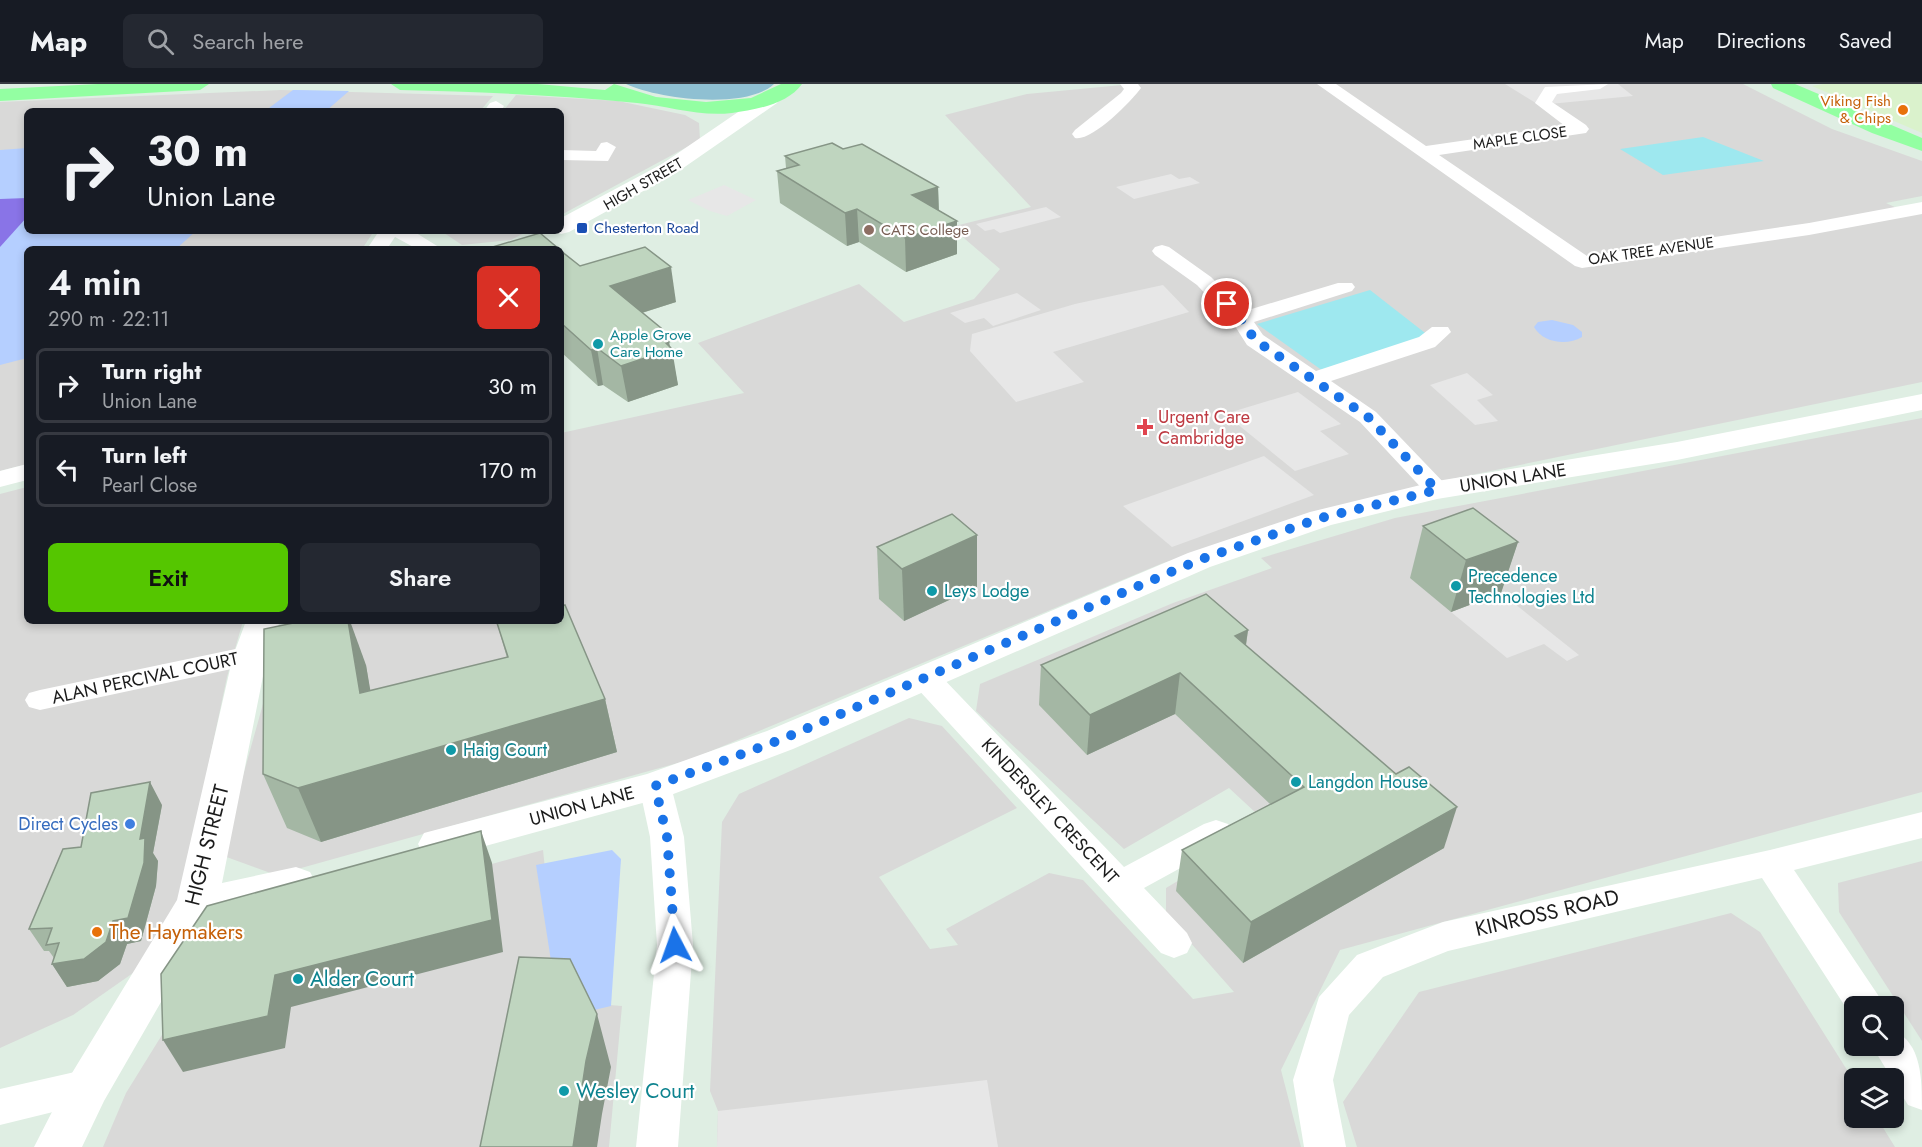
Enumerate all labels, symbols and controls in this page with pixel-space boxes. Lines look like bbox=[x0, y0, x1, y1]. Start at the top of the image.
search box bbox=[123, 14, 543, 68]
text: Map bbox=[30, 21, 87, 62]
icon: search bbox=[144, 25, 177, 58]
text: Search here bbox=[192, 25, 304, 57]
text: Map bbox=[1645, 26, 1684, 56]
text: Directions bbox=[1717, 26, 1806, 56]
text: Saved bbox=[1839, 26, 1892, 56]
place label: Viking Fish & Chips bbox=[1820, 90, 1891, 129]
marker: Viking Fish & Chips bbox=[1896, 103, 1910, 117]
text: 30 m bbox=[147, 121, 248, 182]
street label: MAPLE CLOSE bbox=[1472, 121, 1568, 155]
icon: right bbox=[48, 132, 126, 210]
street label: HIGH STREET bbox=[599, 152, 687, 216]
text: Union Lane bbox=[147, 177, 275, 216]
place label: Chesterton Road bbox=[594, 217, 699, 239]
place label: CATS College bbox=[881, 219, 969, 241]
marker: Chesterton Road bbox=[575, 221, 589, 235]
marker: CATS College bbox=[862, 223, 876, 237]
street label: OAK TREE AVENUE bbox=[1587, 231, 1715, 271]
text: 4 min bbox=[48, 256, 142, 308]
button: close bbox=[477, 266, 540, 329]
pin bbox=[1201, 278, 1252, 329]
icon: arrive bbox=[1210, 287, 1243, 320]
text: 290 m · 22:11 bbox=[48, 305, 169, 334]
place label: Apple Grove Care Home bbox=[610, 324, 692, 363]
marker: Apple Grove Care Home bbox=[591, 337, 605, 351]
text: Turn right bbox=[102, 355, 202, 387]
icon: right bbox=[51, 369, 84, 402]
text: 30 m bbox=[488, 370, 537, 402]
text: Union Lane bbox=[102, 387, 197, 416]
place label: Urgent Care Cambridge bbox=[1158, 404, 1250, 451]
marker: Urgent Care Cambridge bbox=[1136, 418, 1154, 436]
text: Turn left bbox=[102, 439, 187, 471]
icon: left bbox=[51, 453, 84, 486]
text: 170 m bbox=[479, 454, 537, 486]
street label: UNION LANE bbox=[1458, 457, 1568, 499]
text: Pearl Close bbox=[102, 471, 197, 500]
button: Exit bbox=[48, 543, 288, 612]
button: Share bbox=[300, 543, 540, 612]
place label: Precedence Technologies Ltd bbox=[1468, 563, 1595, 610]
place label: Leys Lodge bbox=[944, 578, 1029, 604]
marker: Precedence Technologies Ltd bbox=[1449, 579, 1463, 593]
marker: Leys Lodge bbox=[925, 584, 939, 598]
street label: ALAN PERCIVAL COURT bbox=[49, 645, 241, 710]
street label: KINDERSLEY CRESCENT bbox=[975, 732, 1125, 890]
place label: Haig Court bbox=[463, 737, 548, 763]
marker: Haig Court bbox=[444, 743, 458, 757]
place label: Langdon House bbox=[1308, 769, 1428, 795]
marker: Langdon House bbox=[1289, 775, 1303, 789]
street label: UNION LANE bbox=[527, 780, 637, 832]
street label: HIGH STREET bbox=[177, 781, 237, 909]
place label: Direct Cycles bbox=[18, 811, 118, 837]
marker: Direct Cycles bbox=[123, 817, 137, 831]
street label: KINROSS ROAD bbox=[1472, 882, 1622, 944]
position arrow bbox=[643, 913, 707, 977]
place label: The Haymakers bbox=[109, 917, 243, 947]
marker: The Haymakers bbox=[90, 925, 104, 939]
place label: Alder Court bbox=[310, 964, 414, 994]
marker: Alder Court bbox=[291, 972, 305, 986]
map controls bbox=[1844, 996, 1904, 1128]
button: search bbox=[1844, 996, 1904, 1056]
button: layers bbox=[1844, 1068, 1904, 1128]
place label: Wesley Court bbox=[576, 1076, 694, 1106]
marker: Wesley Court bbox=[557, 1084, 571, 1098]

